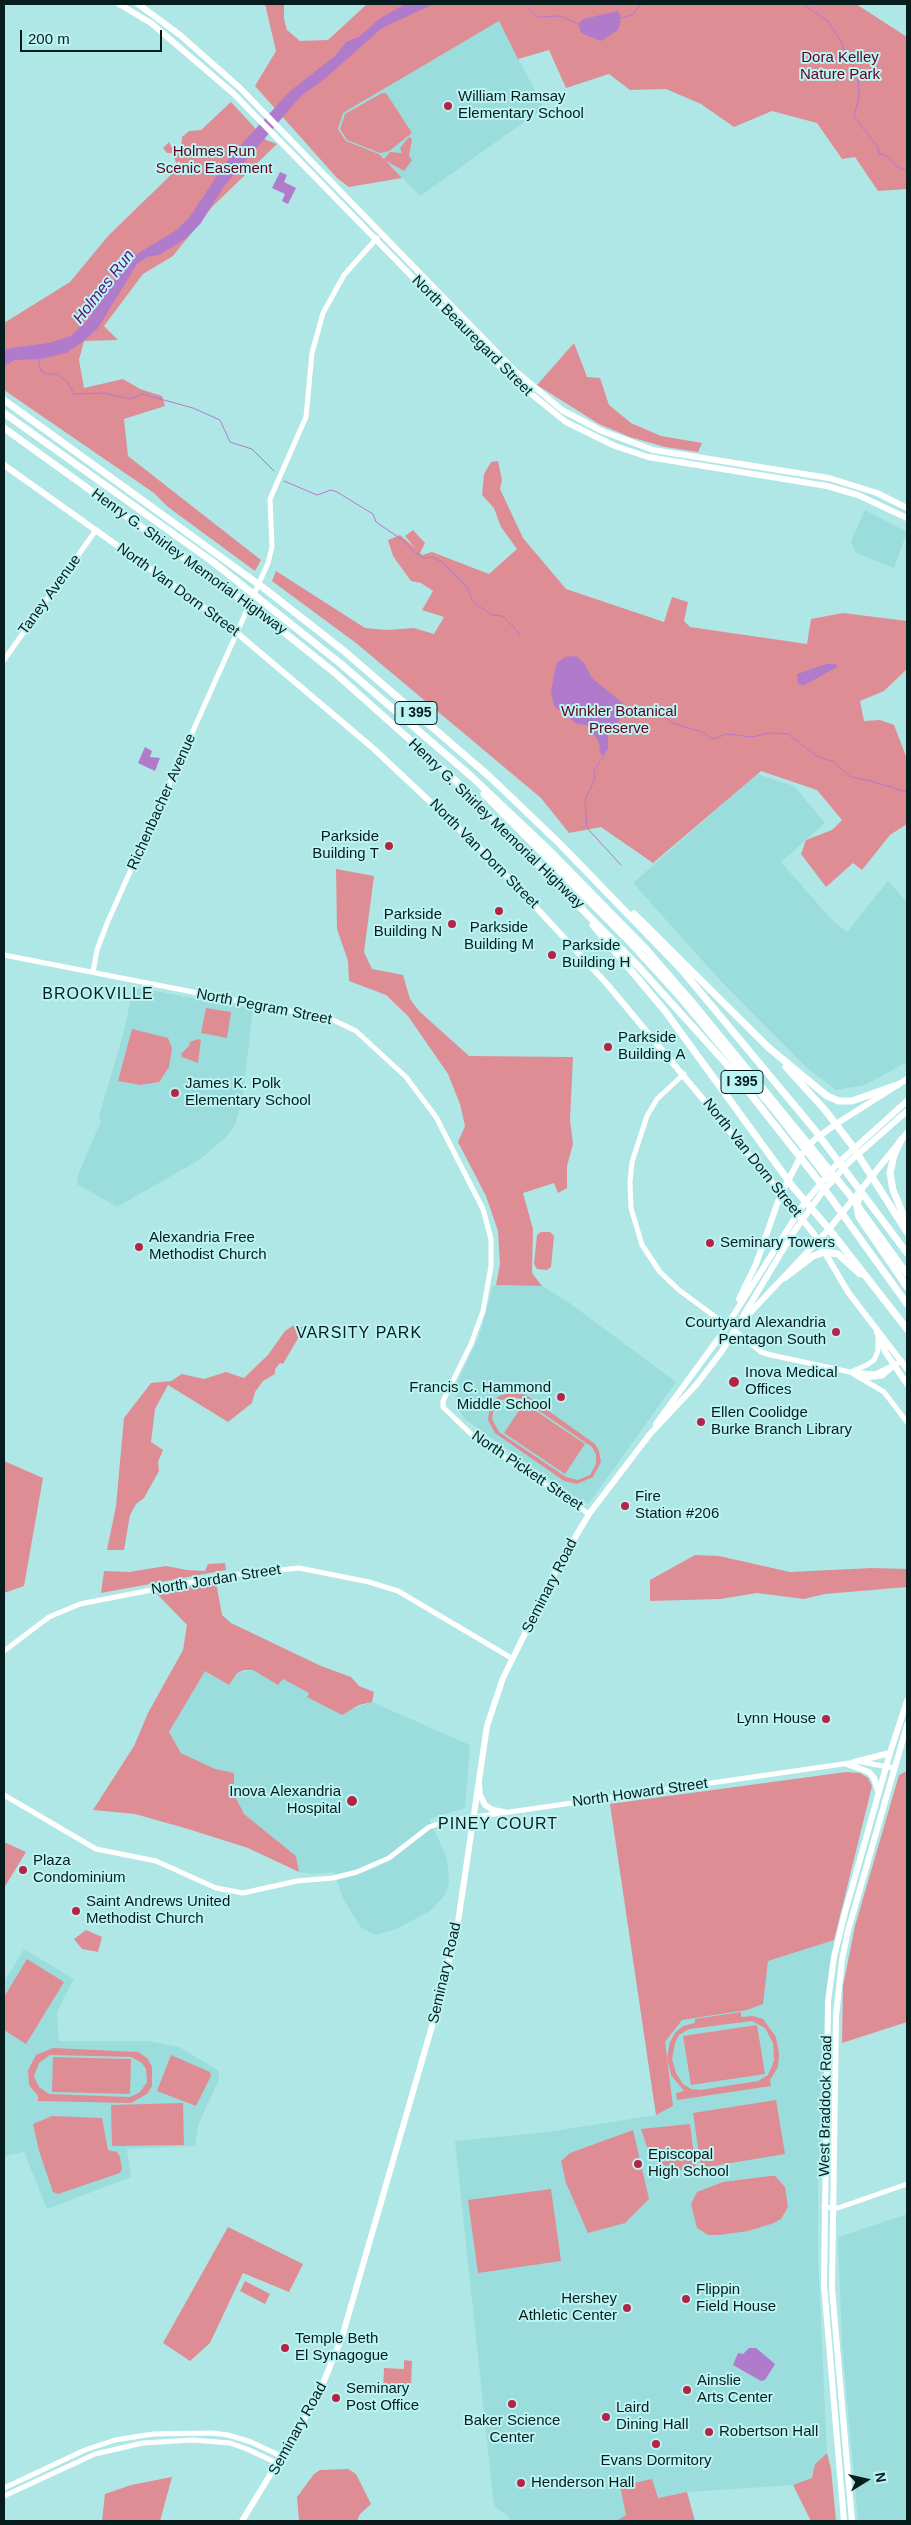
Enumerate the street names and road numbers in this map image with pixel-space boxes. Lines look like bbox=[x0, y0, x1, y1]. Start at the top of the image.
street label: North Beauregard Street bbox=[408, 272, 536, 400]
street label: Henry G. Shirley Memorial Highway bbox=[88, 485, 290, 639]
street label: North Van Dorn Street bbox=[113, 539, 243, 641]
street label: Taney Avenue bbox=[15, 551, 85, 639]
road number: I 395 bbox=[395, 701, 437, 724]
street label: Richenbacher Avenue bbox=[124, 731, 200, 873]
street label: Henry G. Shirley Memorial Highway bbox=[404, 735, 588, 913]
street label: North Van Dorn Street bbox=[426, 796, 542, 912]
street label: North Pegram Street bbox=[195, 985, 333, 1029]
road number: I 395 bbox=[721, 1070, 763, 1094]
street label: North Van Dorn Street bbox=[699, 1095, 805, 1221]
street label: North Pickett Street bbox=[468, 1427, 586, 1515]
street label: Seminary Road bbox=[519, 1536, 581, 1636]
street label: North Jordan Street bbox=[150, 1561, 282, 1599]
street label: North Howard Street bbox=[571, 1775, 709, 1811]
street label: Seminary Road bbox=[425, 1921, 465, 2025]
street label: West Braddock Road bbox=[816, 2035, 836, 2177]
street label: Seminary Road bbox=[265, 2379, 331, 2479]

